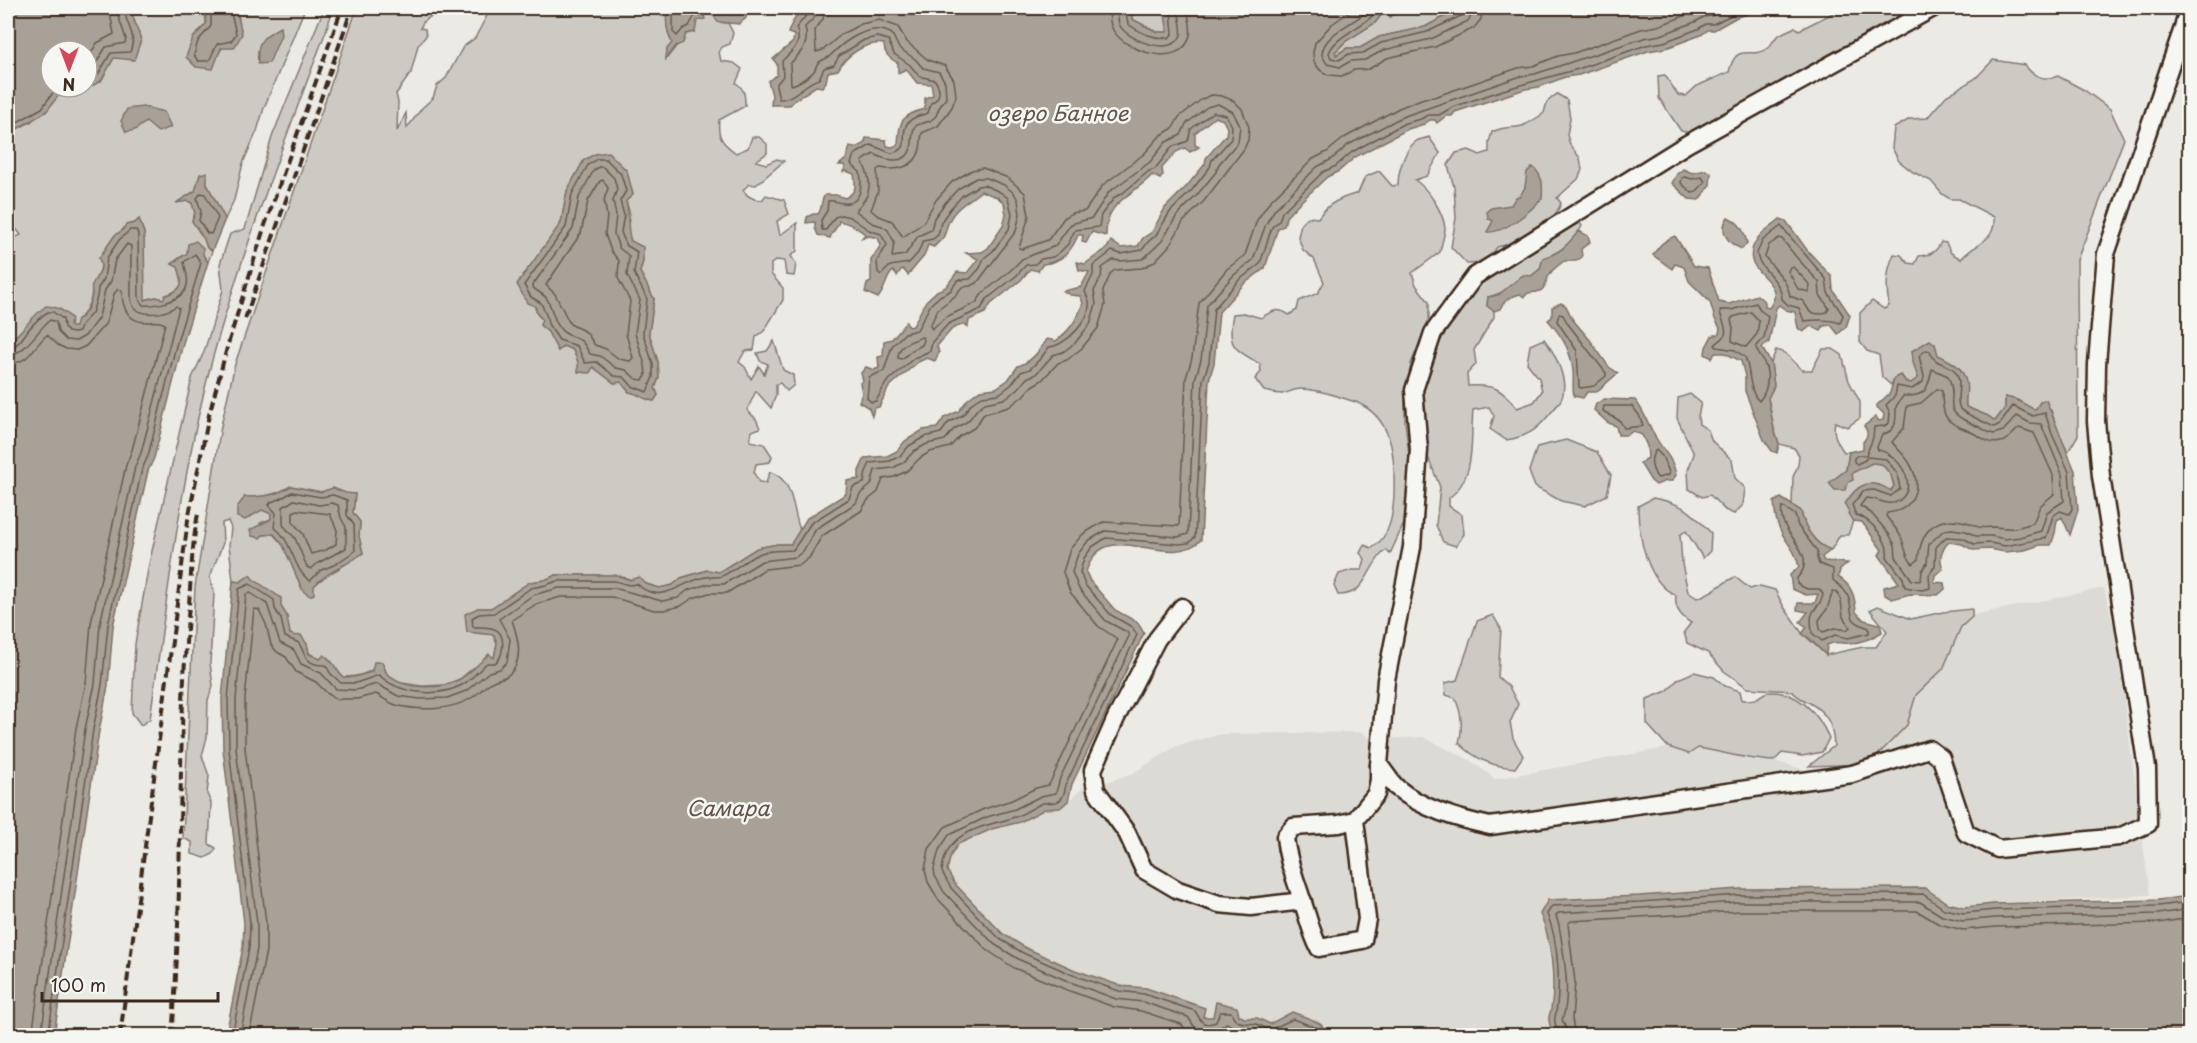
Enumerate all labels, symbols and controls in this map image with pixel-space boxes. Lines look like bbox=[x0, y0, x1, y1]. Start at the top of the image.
north arrow bbox=[39, 39, 99, 99]
text: N bbox=[63, 73, 75, 97]
water label: озеро Банное bbox=[988, 96, 1130, 128]
water label: Самара bbox=[687, 791, 770, 823]
scale bar bbox=[42, 965, 218, 1003]
text: 100 m bbox=[51, 971, 106, 998]

